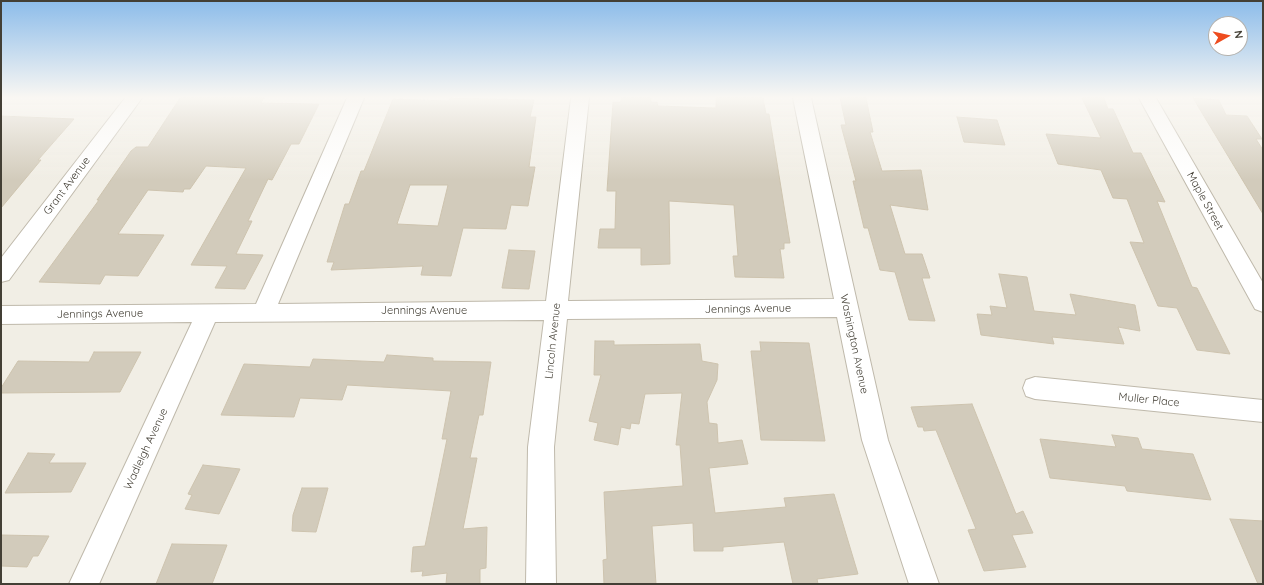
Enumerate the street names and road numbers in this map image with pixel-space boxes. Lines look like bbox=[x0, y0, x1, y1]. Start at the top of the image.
street label: Grant Avenue bbox=[41, 154, 93, 218]
street label: Maple Street bbox=[1184, 170, 1226, 232]
street label: Washington Avenue bbox=[837, 293, 871, 395]
street label: Lincoln Avenue bbox=[542, 302, 564, 380]
street label: Jennings Avenue bbox=[705, 302, 791, 316]
street label: Jennings Avenue bbox=[381, 304, 467, 318]
street label: Jennings Avenue bbox=[57, 307, 143, 321]
street label: Muller Place bbox=[1118, 390, 1180, 410]
street label: Wadleigh Avenue bbox=[121, 406, 171, 492]

